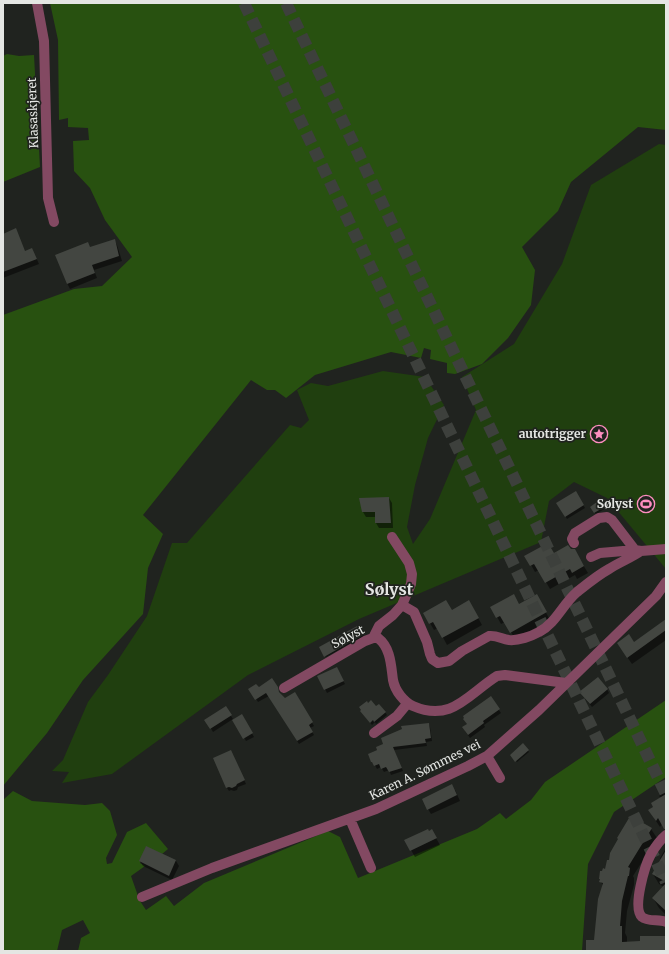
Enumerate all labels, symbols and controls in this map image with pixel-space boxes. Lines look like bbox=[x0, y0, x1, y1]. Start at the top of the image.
street label: Klasaskjeret bbox=[24, 77, 41, 149]
place icon: autotrigger bbox=[589, 424, 609, 444]
place label: autotrigger bbox=[519, 426, 586, 441]
sports icon: Sølyst bbox=[636, 494, 656, 514]
place label: Sølyst bbox=[597, 496, 633, 511]
district label: Sølyst bbox=[365, 579, 414, 599]
street label: Sølyst bbox=[329, 622, 367, 651]
street label: Karen A. Sømmes vei bbox=[367, 736, 483, 803]

